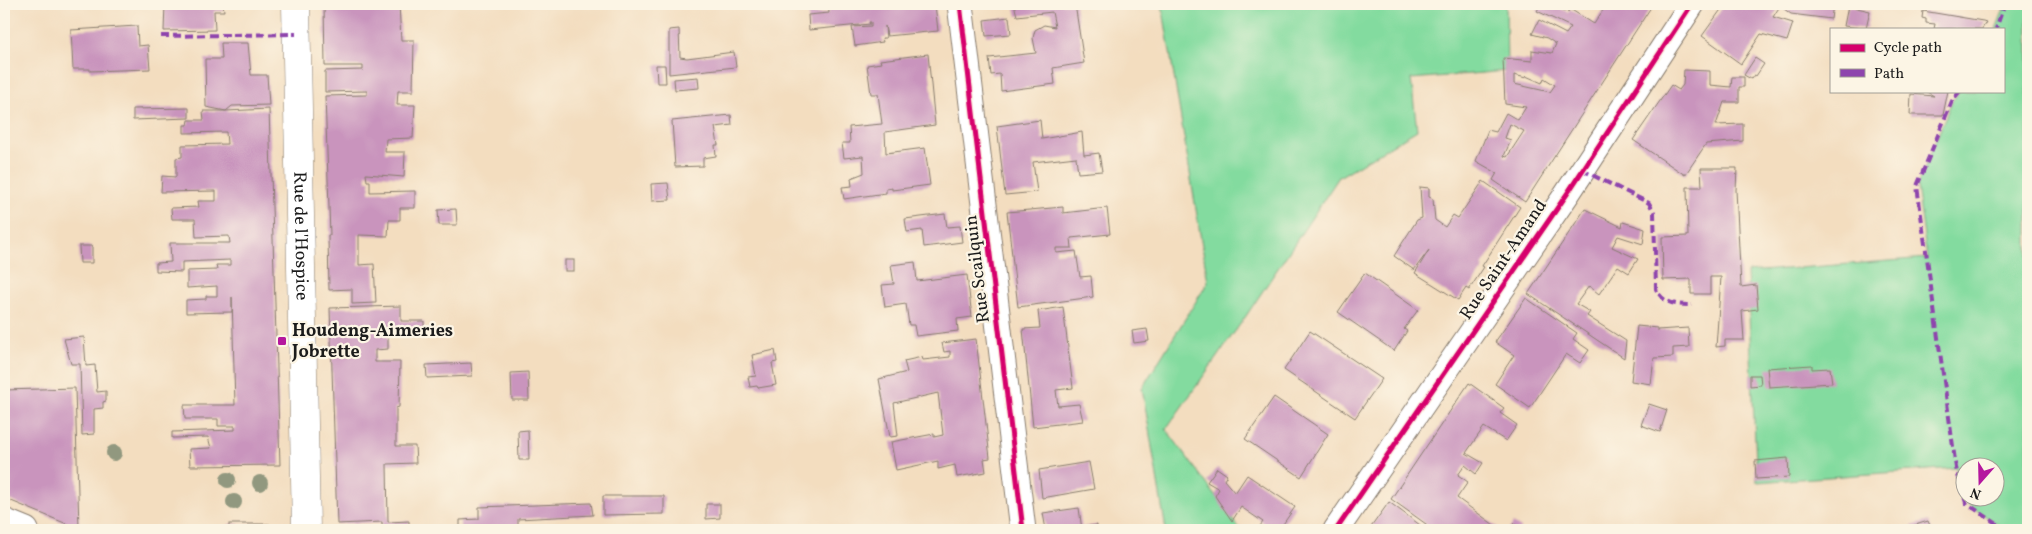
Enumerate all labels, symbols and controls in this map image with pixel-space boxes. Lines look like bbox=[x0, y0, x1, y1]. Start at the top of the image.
legend bbox=[1830, 28, 2004, 92]
text: Cycle path bbox=[1874, 38, 1942, 59]
text: Path bbox=[1874, 64, 1904, 85]
street label: Rue de l'Hospice bbox=[287, 171, 314, 301]
street label: Rue Saint-Amand bbox=[1454, 195, 1554, 325]
street label: Rue Scailquin bbox=[959, 213, 997, 324]
place label: Houdeng-Aimeries Jobrette bbox=[291, 319, 453, 365]
marker: Houdeng-Aimeries Jobrette bbox=[276, 335, 288, 347]
north arrow bbox=[1954, 456, 2004, 506]
text: N bbox=[1968, 482, 1984, 503]

